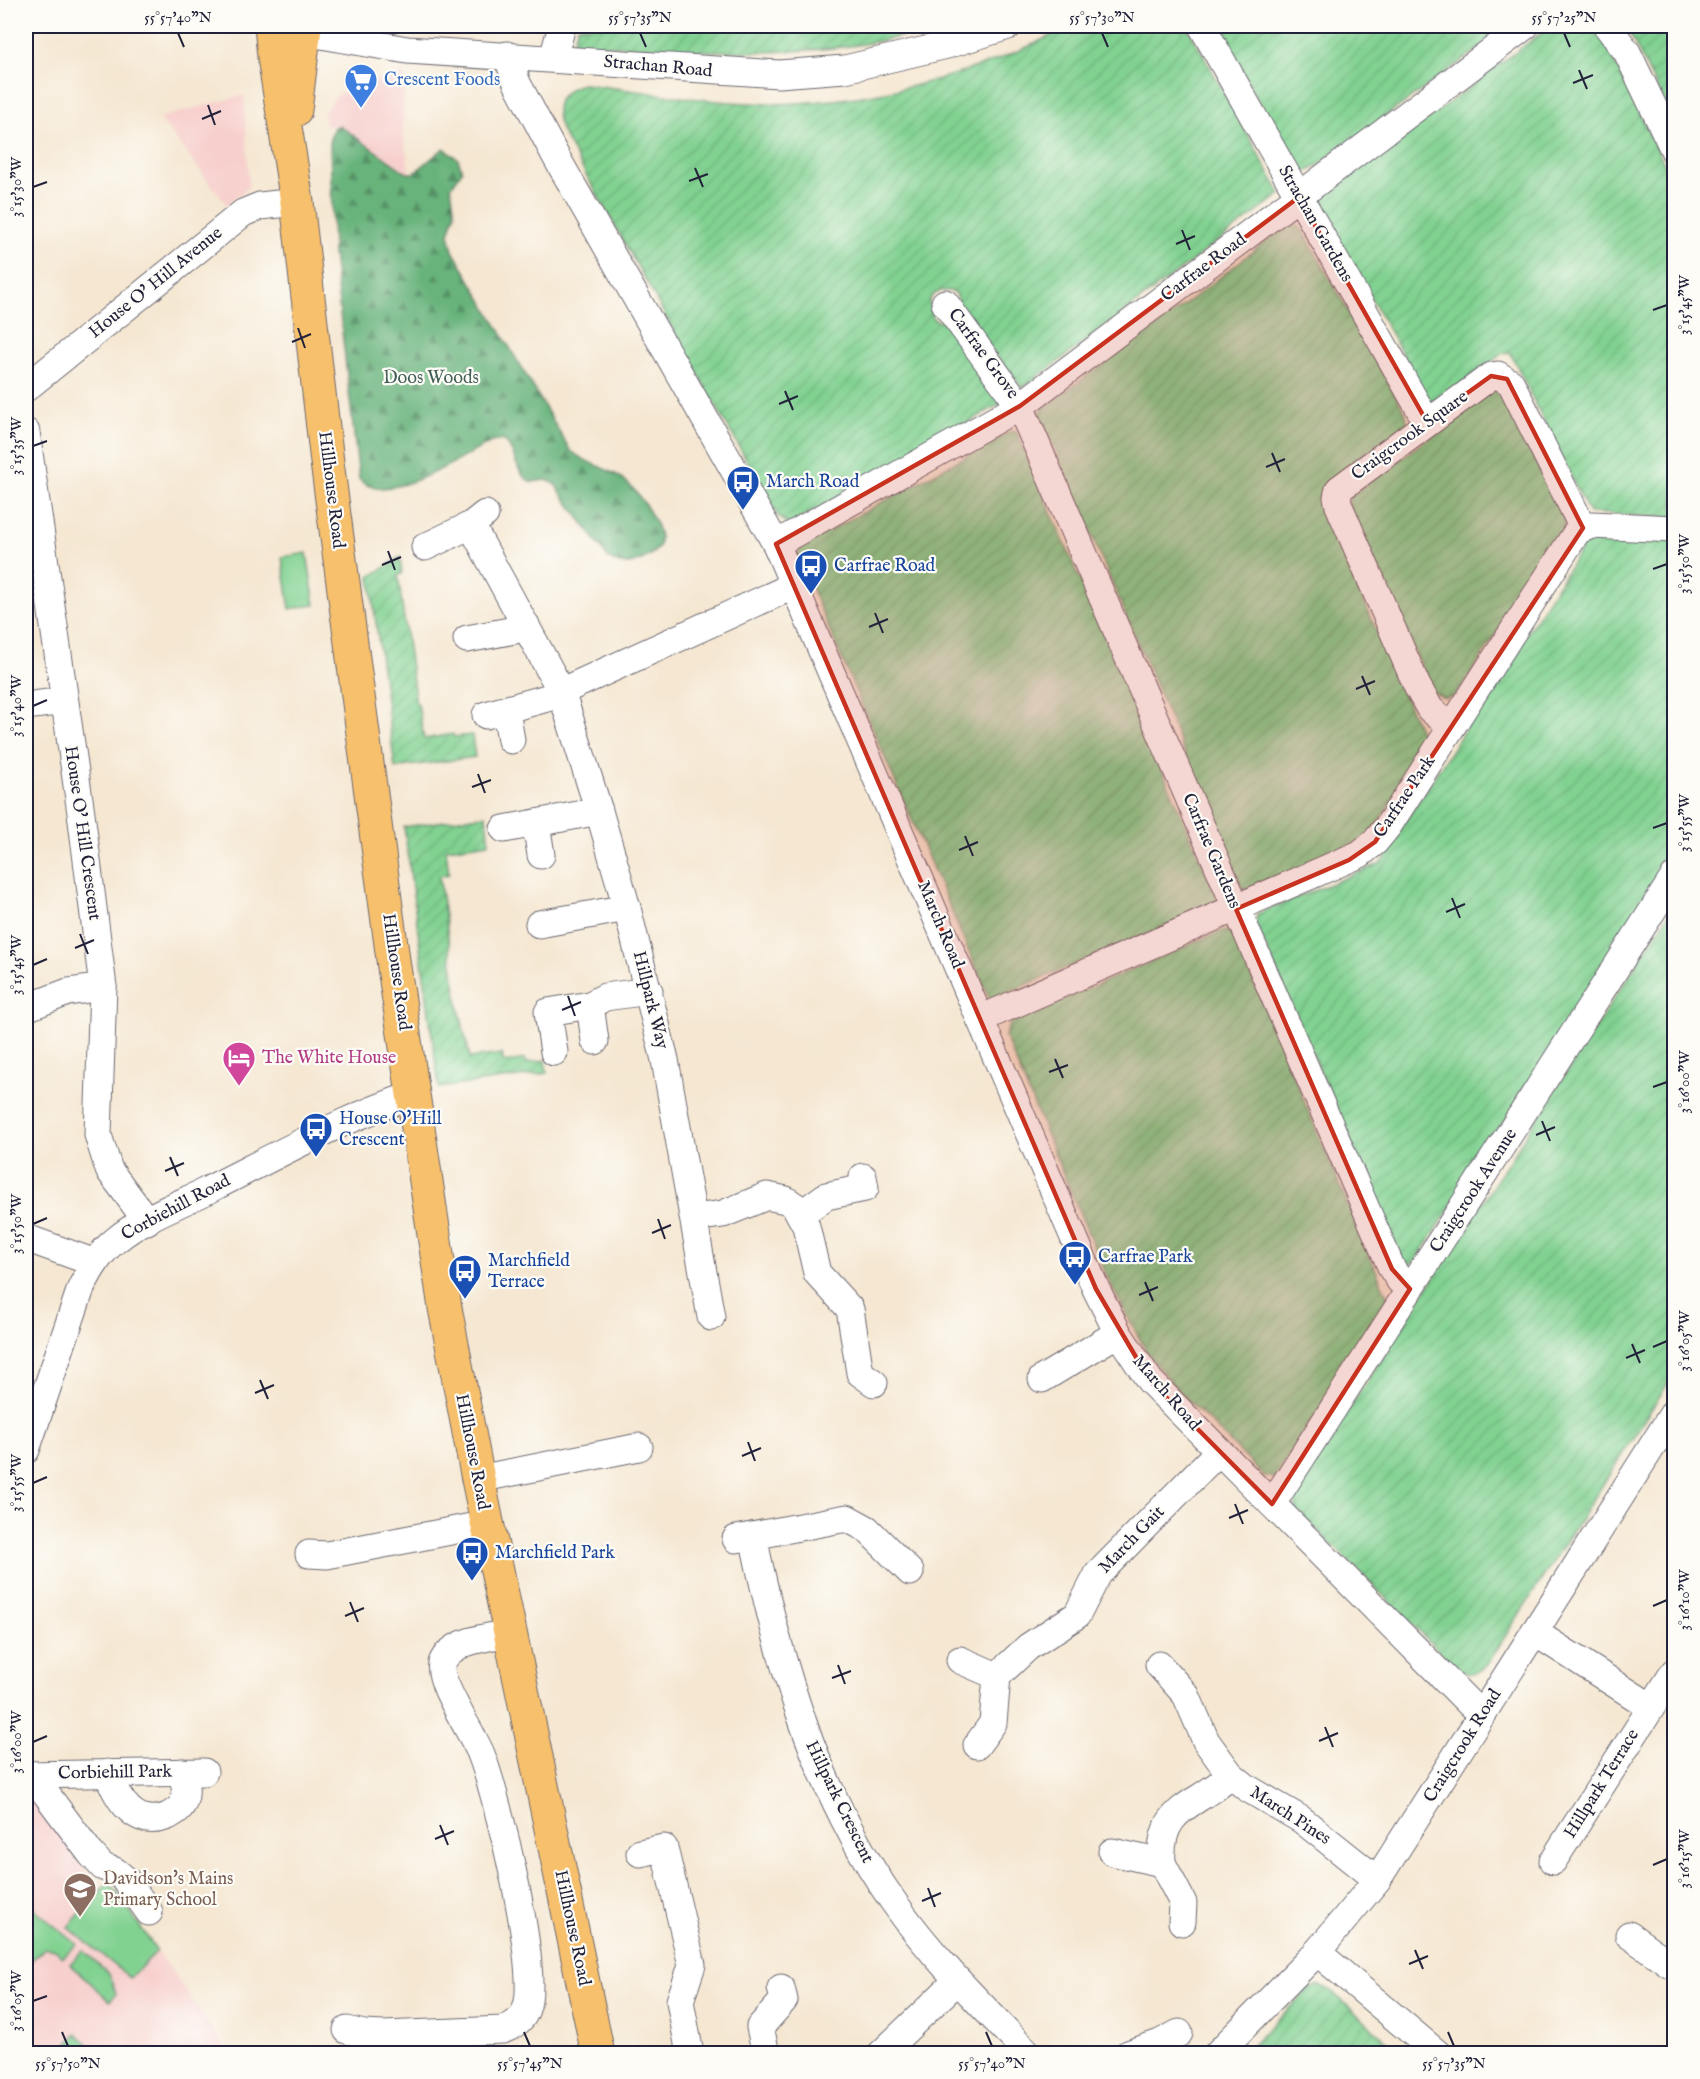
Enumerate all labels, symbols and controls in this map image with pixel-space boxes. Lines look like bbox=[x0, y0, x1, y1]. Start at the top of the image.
text: 55°57'40"N bbox=[144, 8, 212, 27]
text: 55°57'35"N bbox=[608, 8, 672, 27]
text: 55°57'30"N bbox=[1069, 8, 1135, 27]
text: 55°57'25"N bbox=[1531, 8, 1597, 27]
street label: Strachan Road bbox=[603, 51, 714, 83]
supermarket icon: Crescent Foods bbox=[343, 62, 379, 109]
place label: Crescent Foods bbox=[384, 69, 500, 92]
text: 3°15'30"W bbox=[7, 156, 26, 217]
street label: Strachan Gardens bbox=[1272, 162, 1358, 286]
street label: House O' Hill Avenue bbox=[84, 222, 228, 344]
street label: Carfrae Road bbox=[1157, 228, 1252, 308]
text: 3°15'45"W bbox=[1675, 274, 1694, 335]
street label: Carfrae Grove bbox=[942, 304, 1024, 404]
park label: Doos Woods bbox=[383, 367, 479, 390]
street label: Craigcrook Square bbox=[1347, 386, 1473, 486]
text: 3°15'35"W bbox=[7, 416, 26, 475]
street label: Hillhouse Road bbox=[312, 430, 350, 550]
bus stop icon: March Road bbox=[725, 464, 761, 511]
place label: March Road bbox=[766, 471, 860, 494]
text: 3°15'50"W bbox=[1675, 533, 1694, 594]
bus stop icon: Carfrae Road bbox=[793, 548, 829, 595]
place label: Carfrae Road bbox=[834, 555, 935, 578]
text: 3°15'40"W bbox=[7, 674, 26, 737]
street label: House O' Hill Crescent bbox=[58, 744, 106, 922]
street label: Carfrae Park bbox=[1369, 751, 1441, 843]
street label: Carfrae Gardens bbox=[1176, 790, 1246, 912]
text: 3°15'55"W bbox=[1675, 793, 1694, 852]
street label: March Road bbox=[911, 878, 969, 973]
street label: Hillhouse Road bbox=[376, 912, 416, 1032]
text: 3°15'45"W bbox=[7, 934, 26, 995]
street label: Hillpark Way bbox=[627, 949, 673, 1052]
hotel icon: The White House bbox=[221, 1040, 257, 1087]
place label: The White House bbox=[262, 1047, 396, 1070]
text: 3°16'00"W bbox=[1675, 1050, 1694, 1113]
place label: House O'Hill Crescent bbox=[339, 1108, 442, 1152]
bus stop icon: House O'Hill Crescent bbox=[298, 1111, 334, 1158]
street label: Craigcrook Avenue bbox=[1425, 1124, 1523, 1258]
street label: Corbiehill Road bbox=[117, 1169, 235, 1246]
text: 3°15'50"W bbox=[7, 1193, 26, 1254]
bus stop icon: Carfrae Park bbox=[1057, 1239, 1093, 1286]
place label: Carfrae Park bbox=[1098, 1246, 1193, 1269]
place label: Marchfield Terrace bbox=[488, 1250, 570, 1294]
bus stop icon: Marchfield Terrace bbox=[447, 1253, 483, 1300]
text: 3°16'05"W bbox=[1675, 1310, 1694, 1371]
street label: March Road bbox=[1127, 1350, 1206, 1436]
street label: Hillhouse Road bbox=[449, 1392, 495, 1512]
text: 3°15'55"W bbox=[7, 1453, 26, 1512]
street label: March Gait bbox=[1094, 1501, 1170, 1579]
bus stop icon: Marchfield Park bbox=[454, 1535, 490, 1582]
place label: Marchfield Park bbox=[495, 1542, 615, 1565]
text: 3°16'10"W bbox=[1675, 1569, 1694, 1631]
street label: Craigcrook Road bbox=[1419, 1685, 1507, 1807]
text: 3°16'00"W bbox=[7, 1710, 26, 1773]
street label: Hillpark Terrace bbox=[1559, 1725, 1645, 1843]
street label: Hillpark Crescent bbox=[799, 1737, 879, 1867]
street label: Corbiehill Park bbox=[58, 1760, 173, 1785]
street label: March Pines bbox=[1245, 1781, 1335, 1851]
text: 3°16'15"W bbox=[1675, 1829, 1694, 1889]
place label: Davidson's Mains Primary School bbox=[103, 1868, 233, 1912]
street label: Hillhouse Road bbox=[549, 1868, 596, 1988]
school or university icon: Davidson's Mains Primary School bbox=[62, 1871, 98, 1918]
text: 3°16'05"W bbox=[7, 1970, 26, 2031]
text: 55°57'50"N bbox=[35, 2054, 101, 2073]
text: 55°57'45"N bbox=[497, 2054, 563, 2073]
text: 55°57'40"N bbox=[958, 2054, 1026, 2073]
text: 55°57'35"N bbox=[1422, 2054, 1486, 2073]

